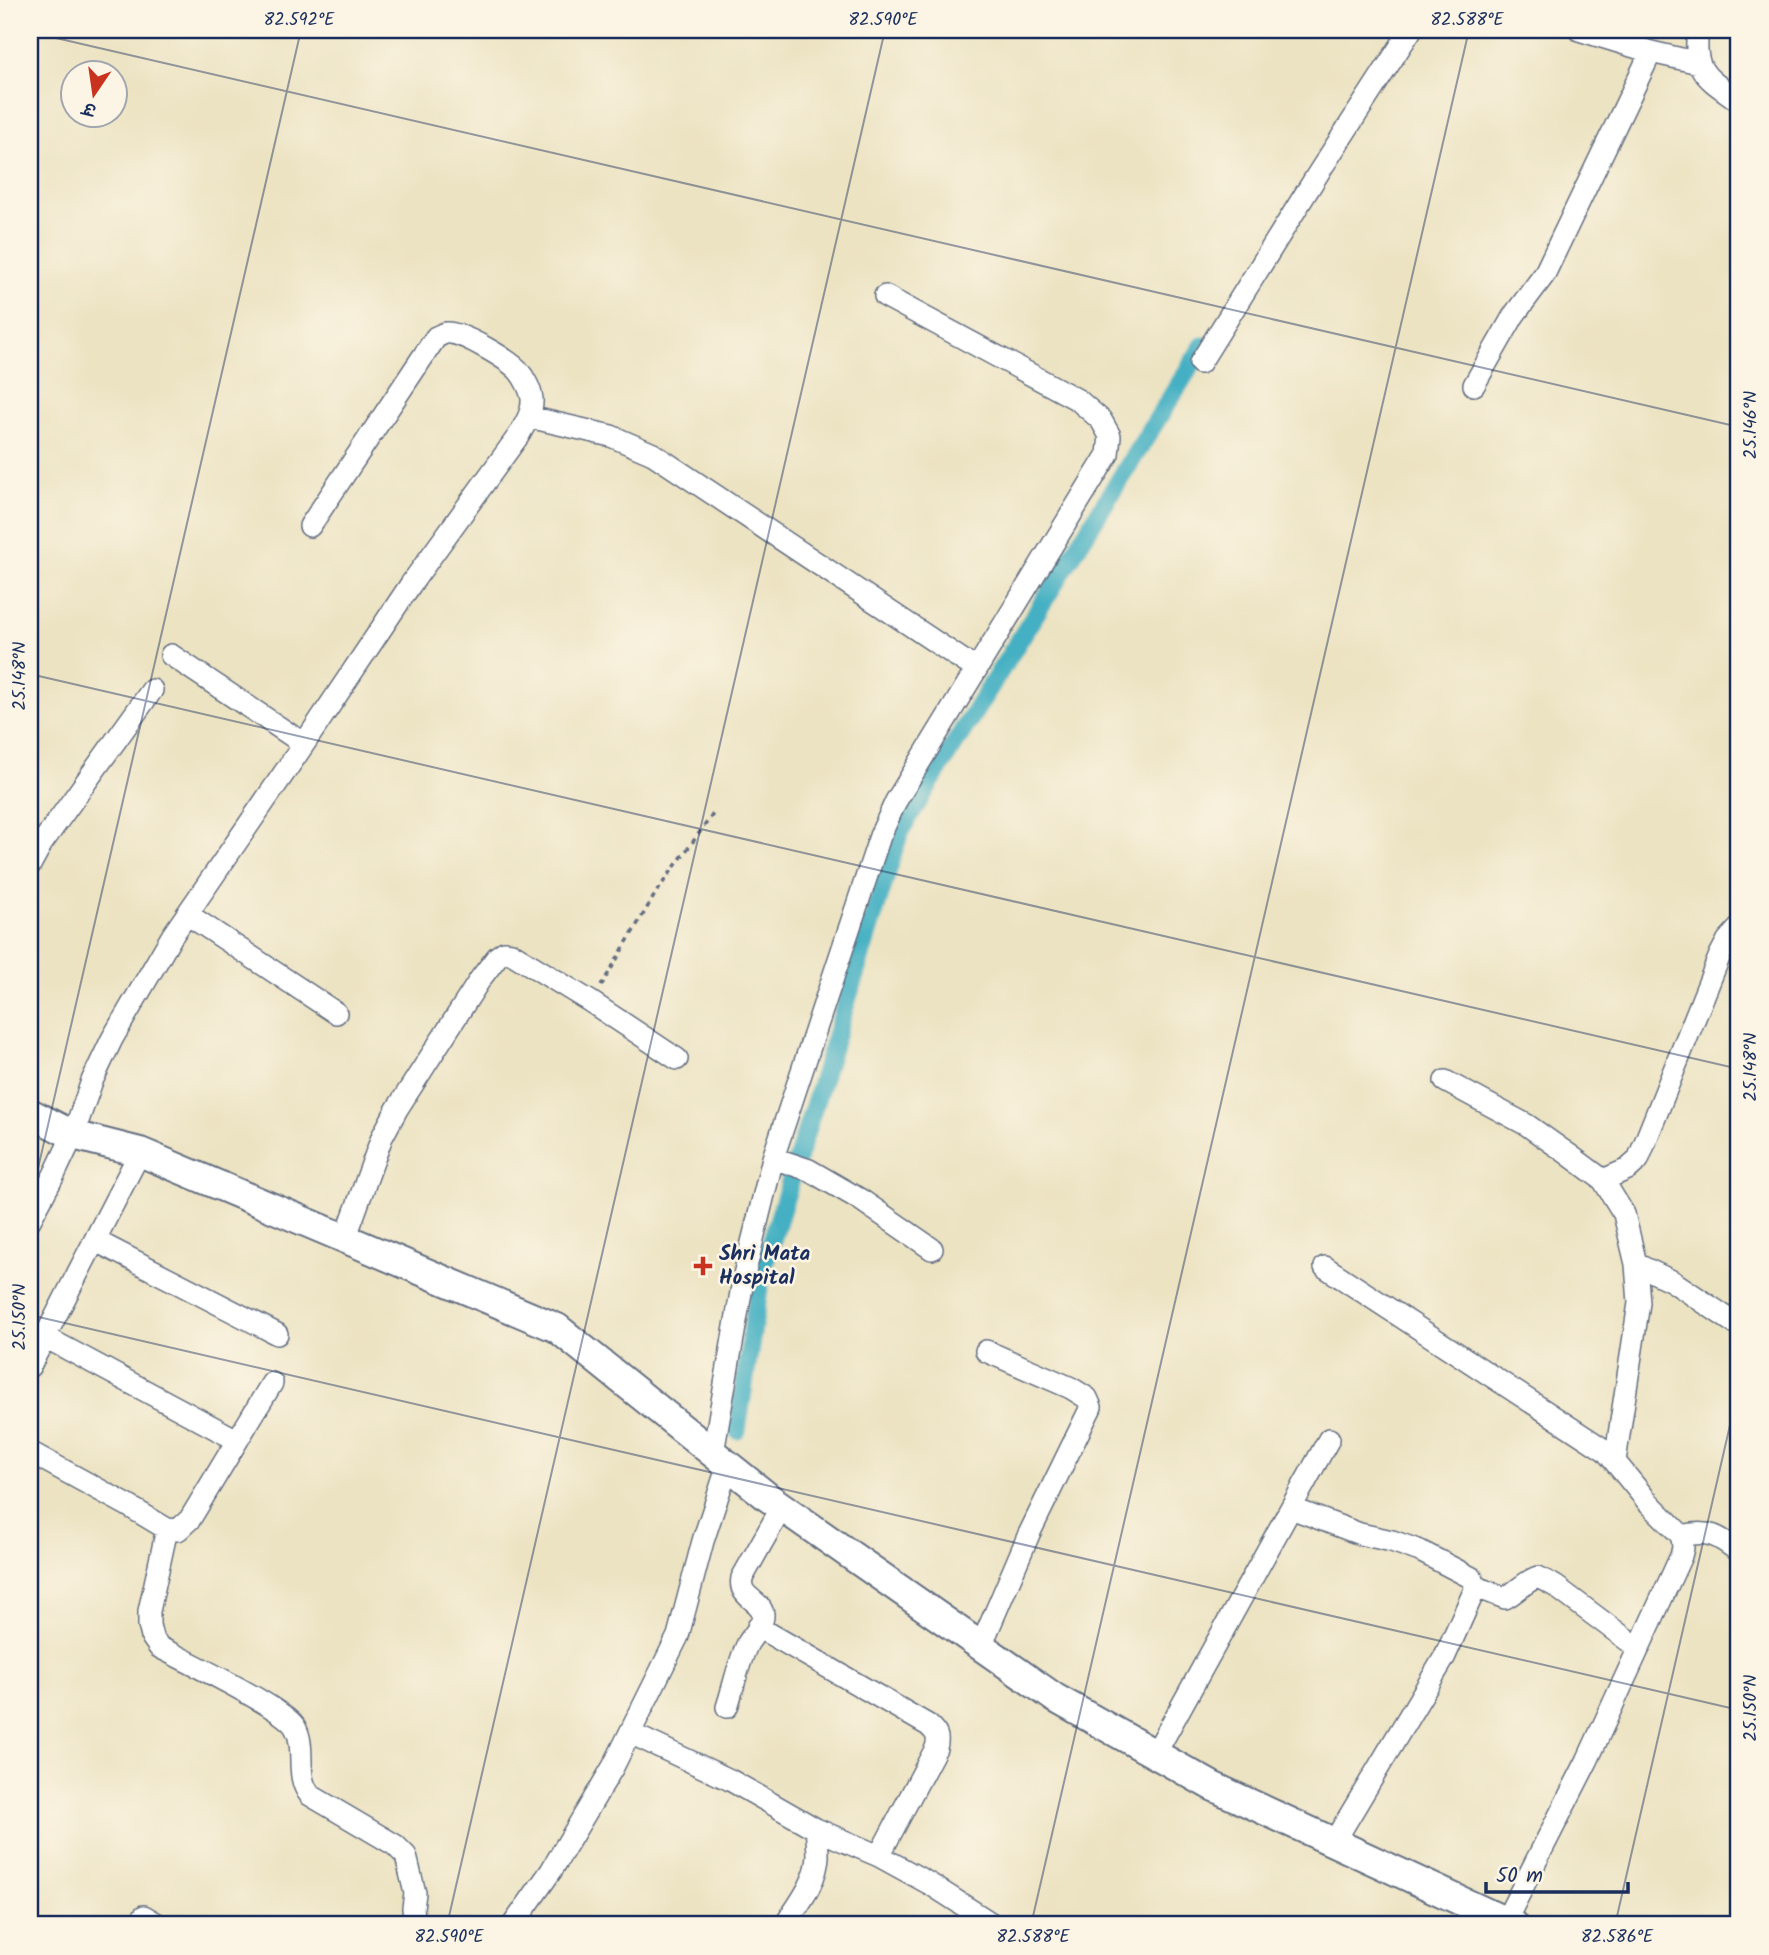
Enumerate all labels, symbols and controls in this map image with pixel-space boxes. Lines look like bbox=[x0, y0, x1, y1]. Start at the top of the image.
text: 82.592°E bbox=[263, 6, 335, 35]
text: 82.590°E bbox=[848, 6, 918, 35]
text: 82.588°E bbox=[1430, 6, 1504, 35]
north arrow bbox=[60, 60, 130, 130]
text: उ bbox=[77, 92, 100, 125]
text: 25.146°N bbox=[1737, 391, 1766, 459]
text: 25.148°N bbox=[6, 641, 35, 711]
text: 25.148°N bbox=[1737, 1032, 1766, 1102]
place label: Shri Mata Hospital bbox=[719, 1238, 811, 1295]
marker: Shri Mata Hospital bbox=[693, 1256, 713, 1276]
text: 25.150°N bbox=[6, 1284, 35, 1351]
text: 25.150°N bbox=[1737, 1675, 1766, 1742]
scale bar bbox=[1486, 1850, 1627, 1894]
text: 50 m bbox=[1496, 1860, 1543, 1893]
text: 82.590°E bbox=[414, 1923, 484, 1952]
text: 82.588°E bbox=[996, 1923, 1070, 1952]
text: 82.586°E bbox=[1581, 1923, 1654, 1952]

